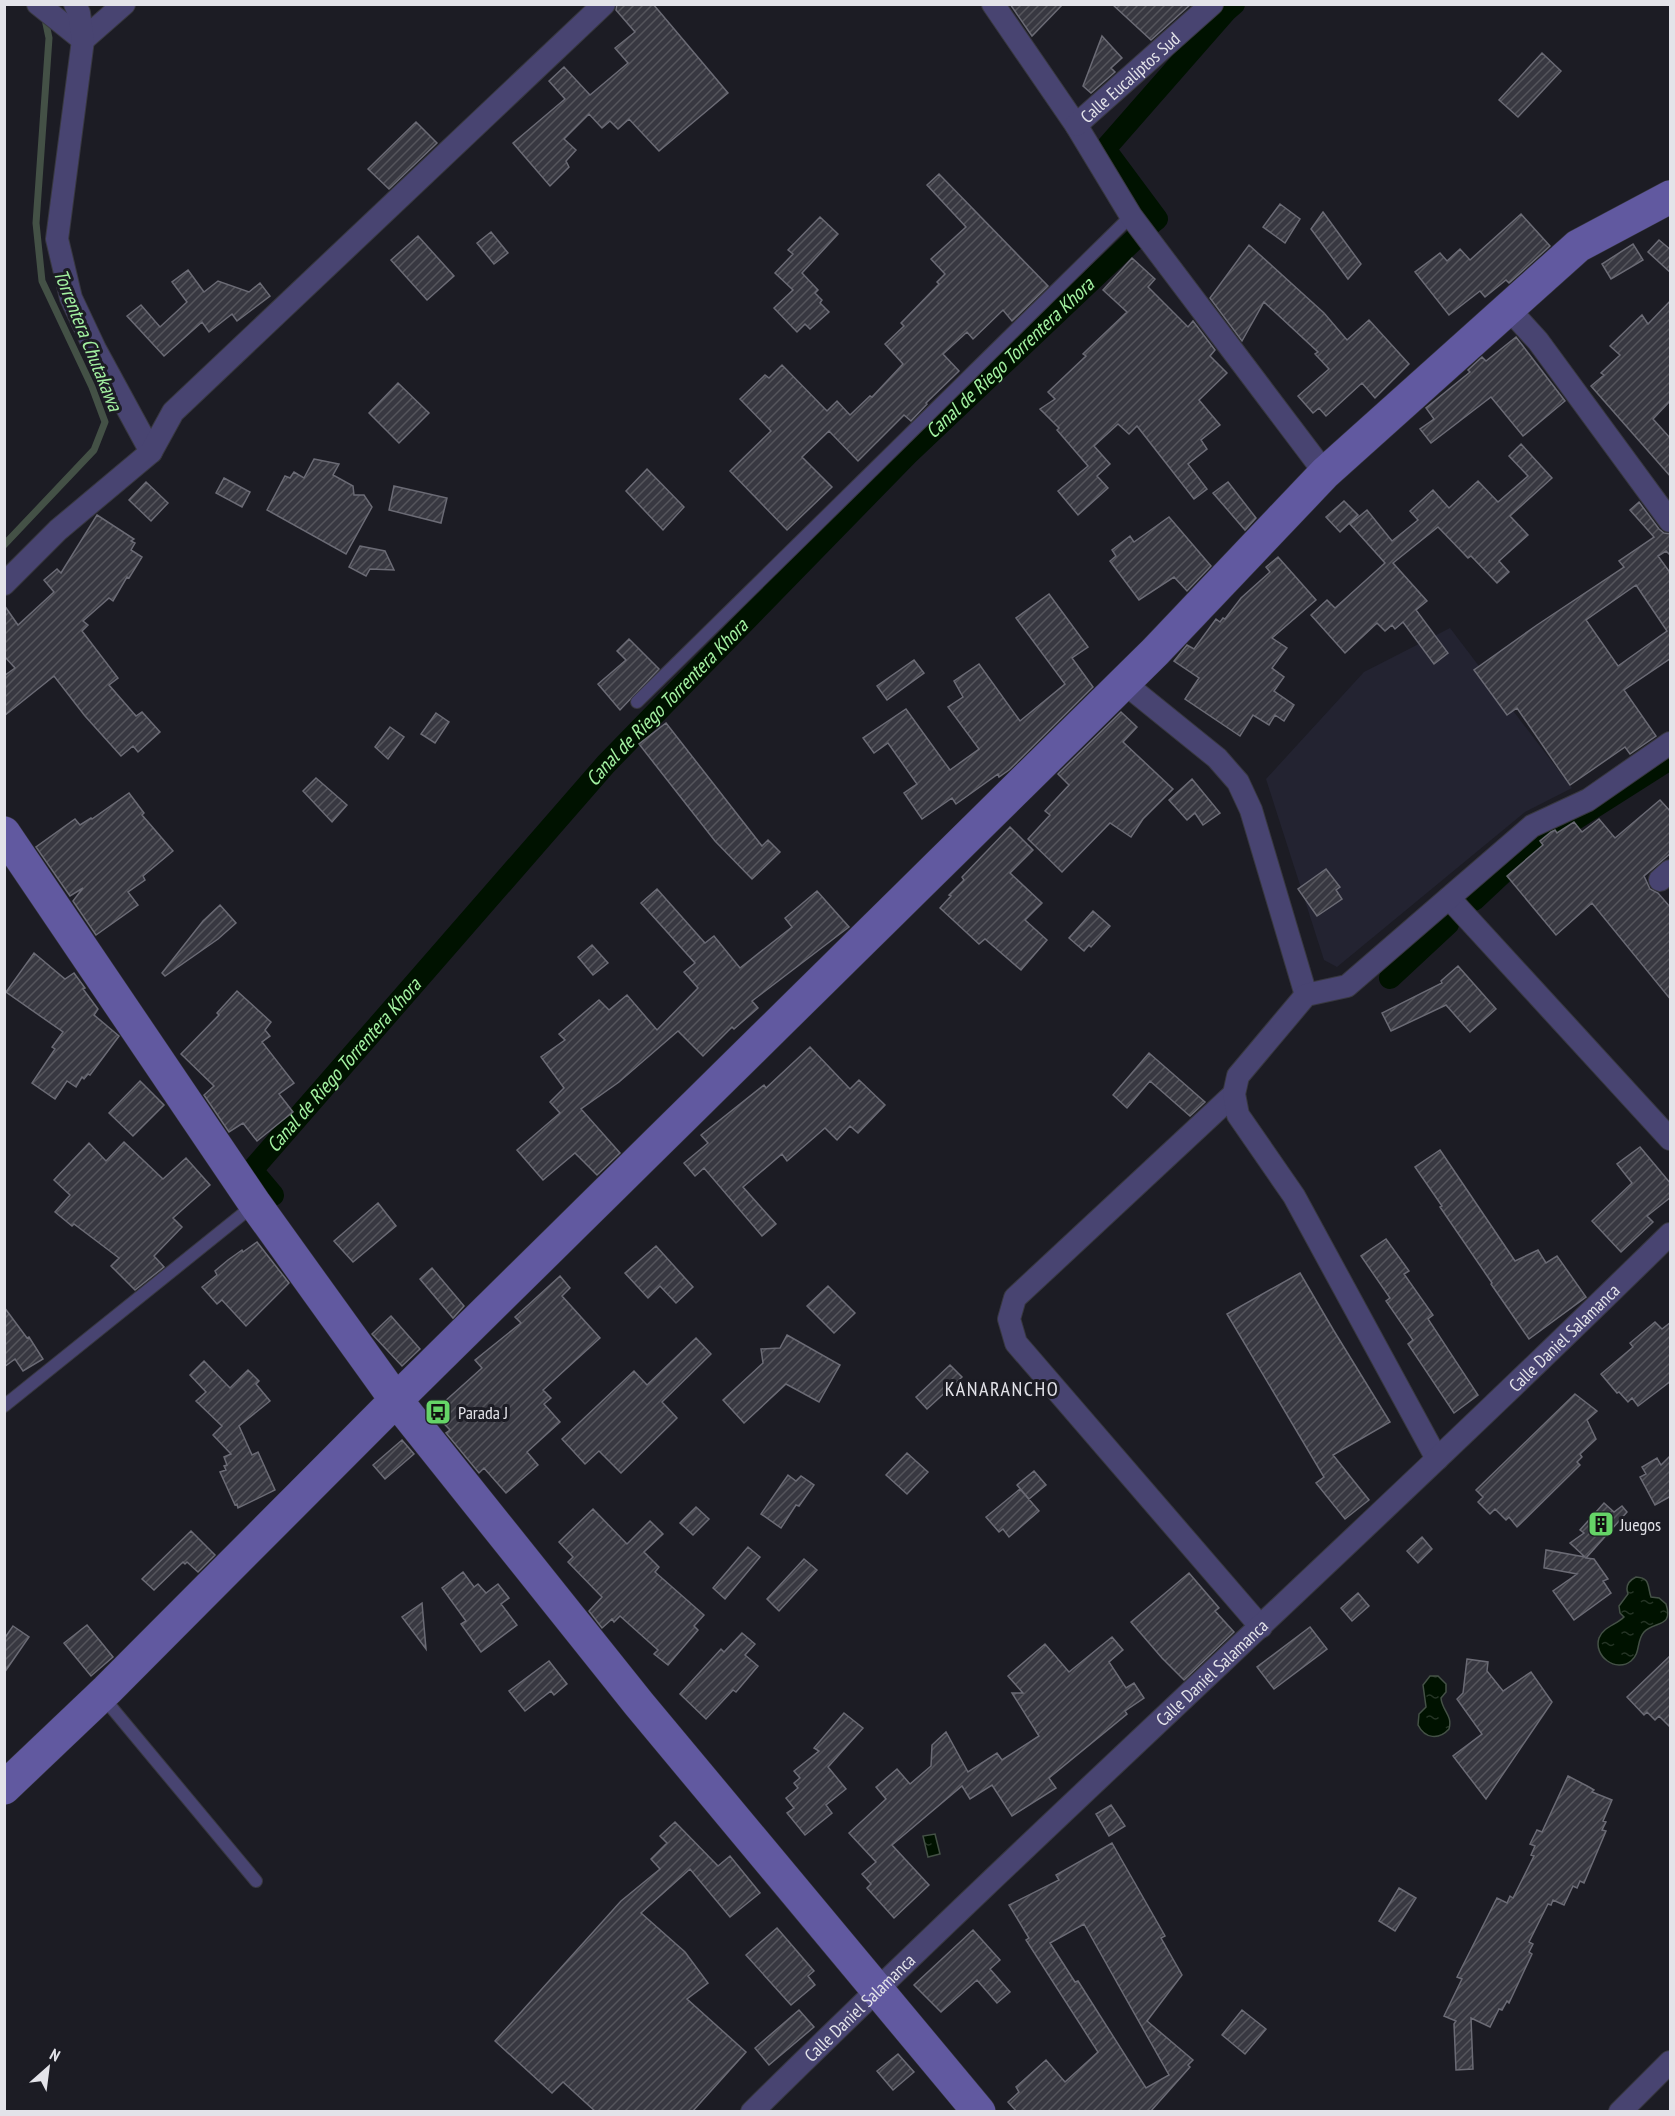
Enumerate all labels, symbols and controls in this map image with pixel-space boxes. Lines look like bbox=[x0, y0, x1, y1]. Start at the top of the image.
street label: Calle Eucaliptos Sud bbox=[1075, 27, 1184, 128]
water label: Torrentera Chutakawa bbox=[48, 265, 129, 416]
water label: Canal de Riego Torrentera Khora bbox=[920, 271, 1100, 444]
water label: Canal de Riego Torrentera Khora bbox=[580, 612, 754, 791]
water label: Canal de Riego Torrentera Khora bbox=[261, 972, 427, 1157]
street label: Calle Daniel Salamanca bbox=[1503, 1279, 1624, 1396]
district label: KANARANCHO bbox=[945, 1376, 1059, 1402]
bus stop icon: Parada J bbox=[423, 1397, 453, 1427]
place label: Parada J bbox=[458, 1401, 508, 1424]
building icon: Juegos bbox=[1586, 1509, 1616, 1539]
place label: Juegos bbox=[1619, 1513, 1661, 1536]
street label: Calle Daniel Salamanca bbox=[1151, 1614, 1272, 1731]
street label: Calle Daniel Salamanca bbox=[799, 1948, 920, 2066]
north arrow bbox=[18, 2038, 78, 2098]
text: N bbox=[47, 2044, 64, 2066]

